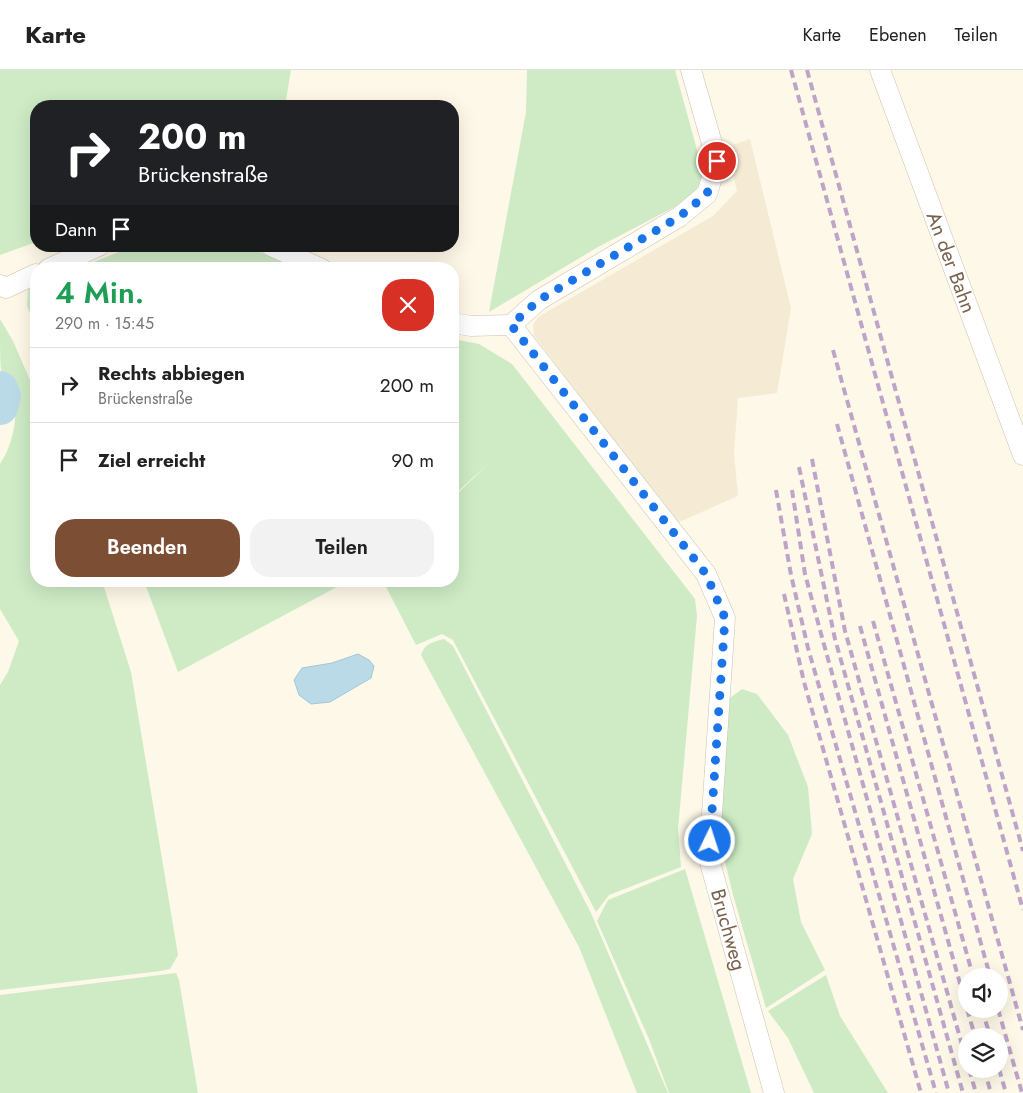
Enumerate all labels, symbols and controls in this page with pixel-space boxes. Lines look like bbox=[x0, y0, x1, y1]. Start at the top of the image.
text: Karte bbox=[25, 17, 86, 52]
text: Karte bbox=[802, 22, 841, 48]
text: Ebenen bbox=[869, 22, 927, 48]
text: Teilen bbox=[955, 22, 998, 48]
text: 200 m bbox=[138, 112, 247, 162]
icon: right bbox=[55, 120, 120, 185]
pin bbox=[696, 140, 738, 182]
icon: arrive bbox=[703, 147, 731, 175]
text: Brückenstraße bbox=[138, 158, 268, 190]
street label: An der Bahn bbox=[919, 208, 983, 317]
icon: arrive bbox=[107, 215, 135, 243]
text: Dann bbox=[55, 216, 97, 243]
text: 4 Min. bbox=[55, 271, 144, 314]
button: close bbox=[382, 279, 434, 331]
text: 290 m · 15:45 bbox=[55, 312, 154, 335]
text: Rechts abbiegen bbox=[98, 360, 245, 387]
icon: right bbox=[55, 371, 83, 399]
text: 200 m bbox=[380, 372, 434, 399]
text: Brückenstraße bbox=[98, 387, 193, 410]
icon: arrive bbox=[55, 446, 83, 474]
text: Ziel erreicht bbox=[98, 447, 205, 474]
text: 90 m bbox=[391, 447, 434, 474]
button: Beenden bbox=[55, 519, 240, 577]
button: Teilen bbox=[250, 519, 434, 577]
position arrow bbox=[683, 814, 735, 866]
street label: Bruchweg bbox=[703, 886, 753, 974]
map controls bbox=[958, 968, 1008, 1078]
button: sound bbox=[958, 968, 1008, 1018]
button: layers bbox=[958, 1028, 1008, 1078]

